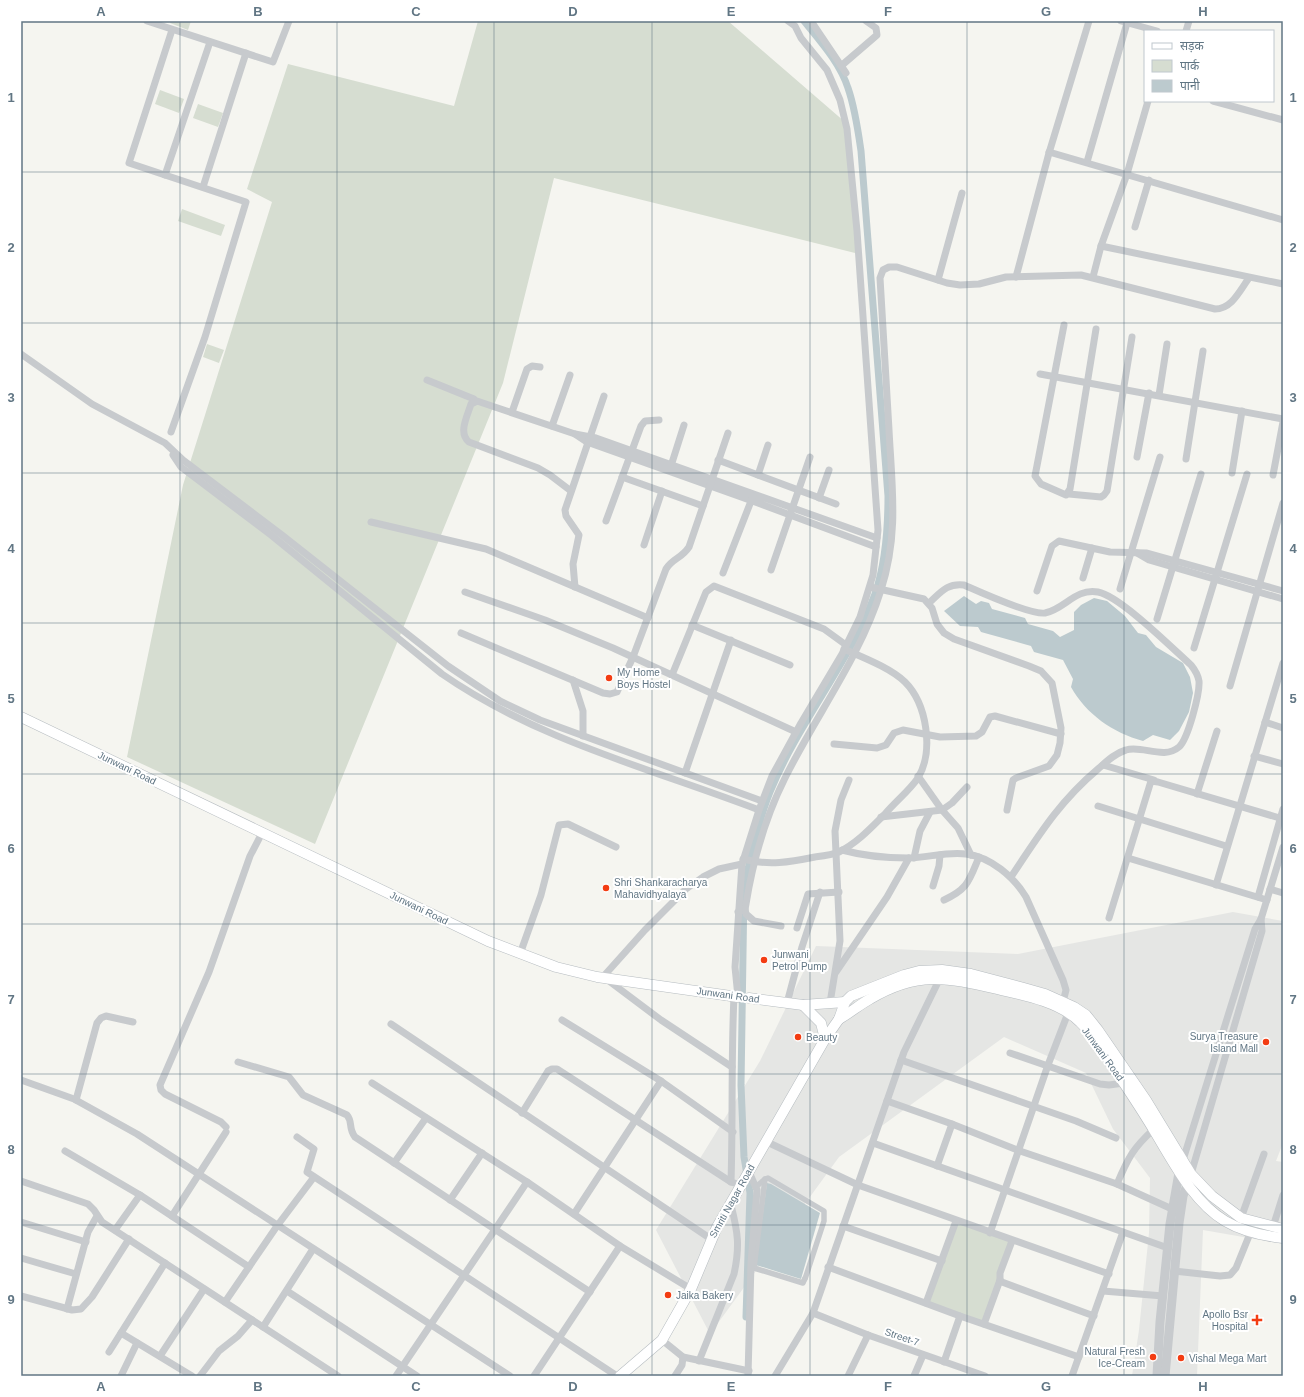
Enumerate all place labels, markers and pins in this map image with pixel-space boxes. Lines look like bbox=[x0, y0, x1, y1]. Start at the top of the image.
place label: My Home Boys Hostel bbox=[617, 667, 670, 690]
marker: My Home Boys Hostel bbox=[604, 673, 614, 683]
place label: Shri Shankaracharya Mahavidhyalaya bbox=[614, 877, 708, 900]
marker: Shri Shankaracharya Mahavidhyalaya bbox=[601, 883, 611, 893]
place label: Junwani Petrol Pump bbox=[772, 949, 827, 972]
marker: Junwani Petrol Pump bbox=[759, 955, 769, 965]
place label: Surya Treasure Island Mall bbox=[1190, 1031, 1258, 1054]
marker: Beauty bbox=[793, 1032, 803, 1042]
place label: Beauty bbox=[806, 1032, 837, 1043]
marker: Surya Treasure Island Mall bbox=[1261, 1037, 1271, 1047]
marker: Jaika Bakery bbox=[663, 1290, 673, 1300]
place label: Jaika Bakery bbox=[676, 1290, 733, 1301]
place label: Apollo Bsr Hospital bbox=[1202, 1309, 1249, 1332]
marker: Apollo Bsr Hospital bbox=[1251, 1314, 1263, 1326]
place label: Natural Fresh Ice-Cream bbox=[1084, 1346, 1145, 1369]
marker: Natural Fresh Ice-Cream bbox=[1148, 1352, 1158, 1362]
marker: Vishal Mega Mart bbox=[1176, 1353, 1186, 1363]
place label: Vishal Mega Mart bbox=[1189, 1353, 1267, 1364]

